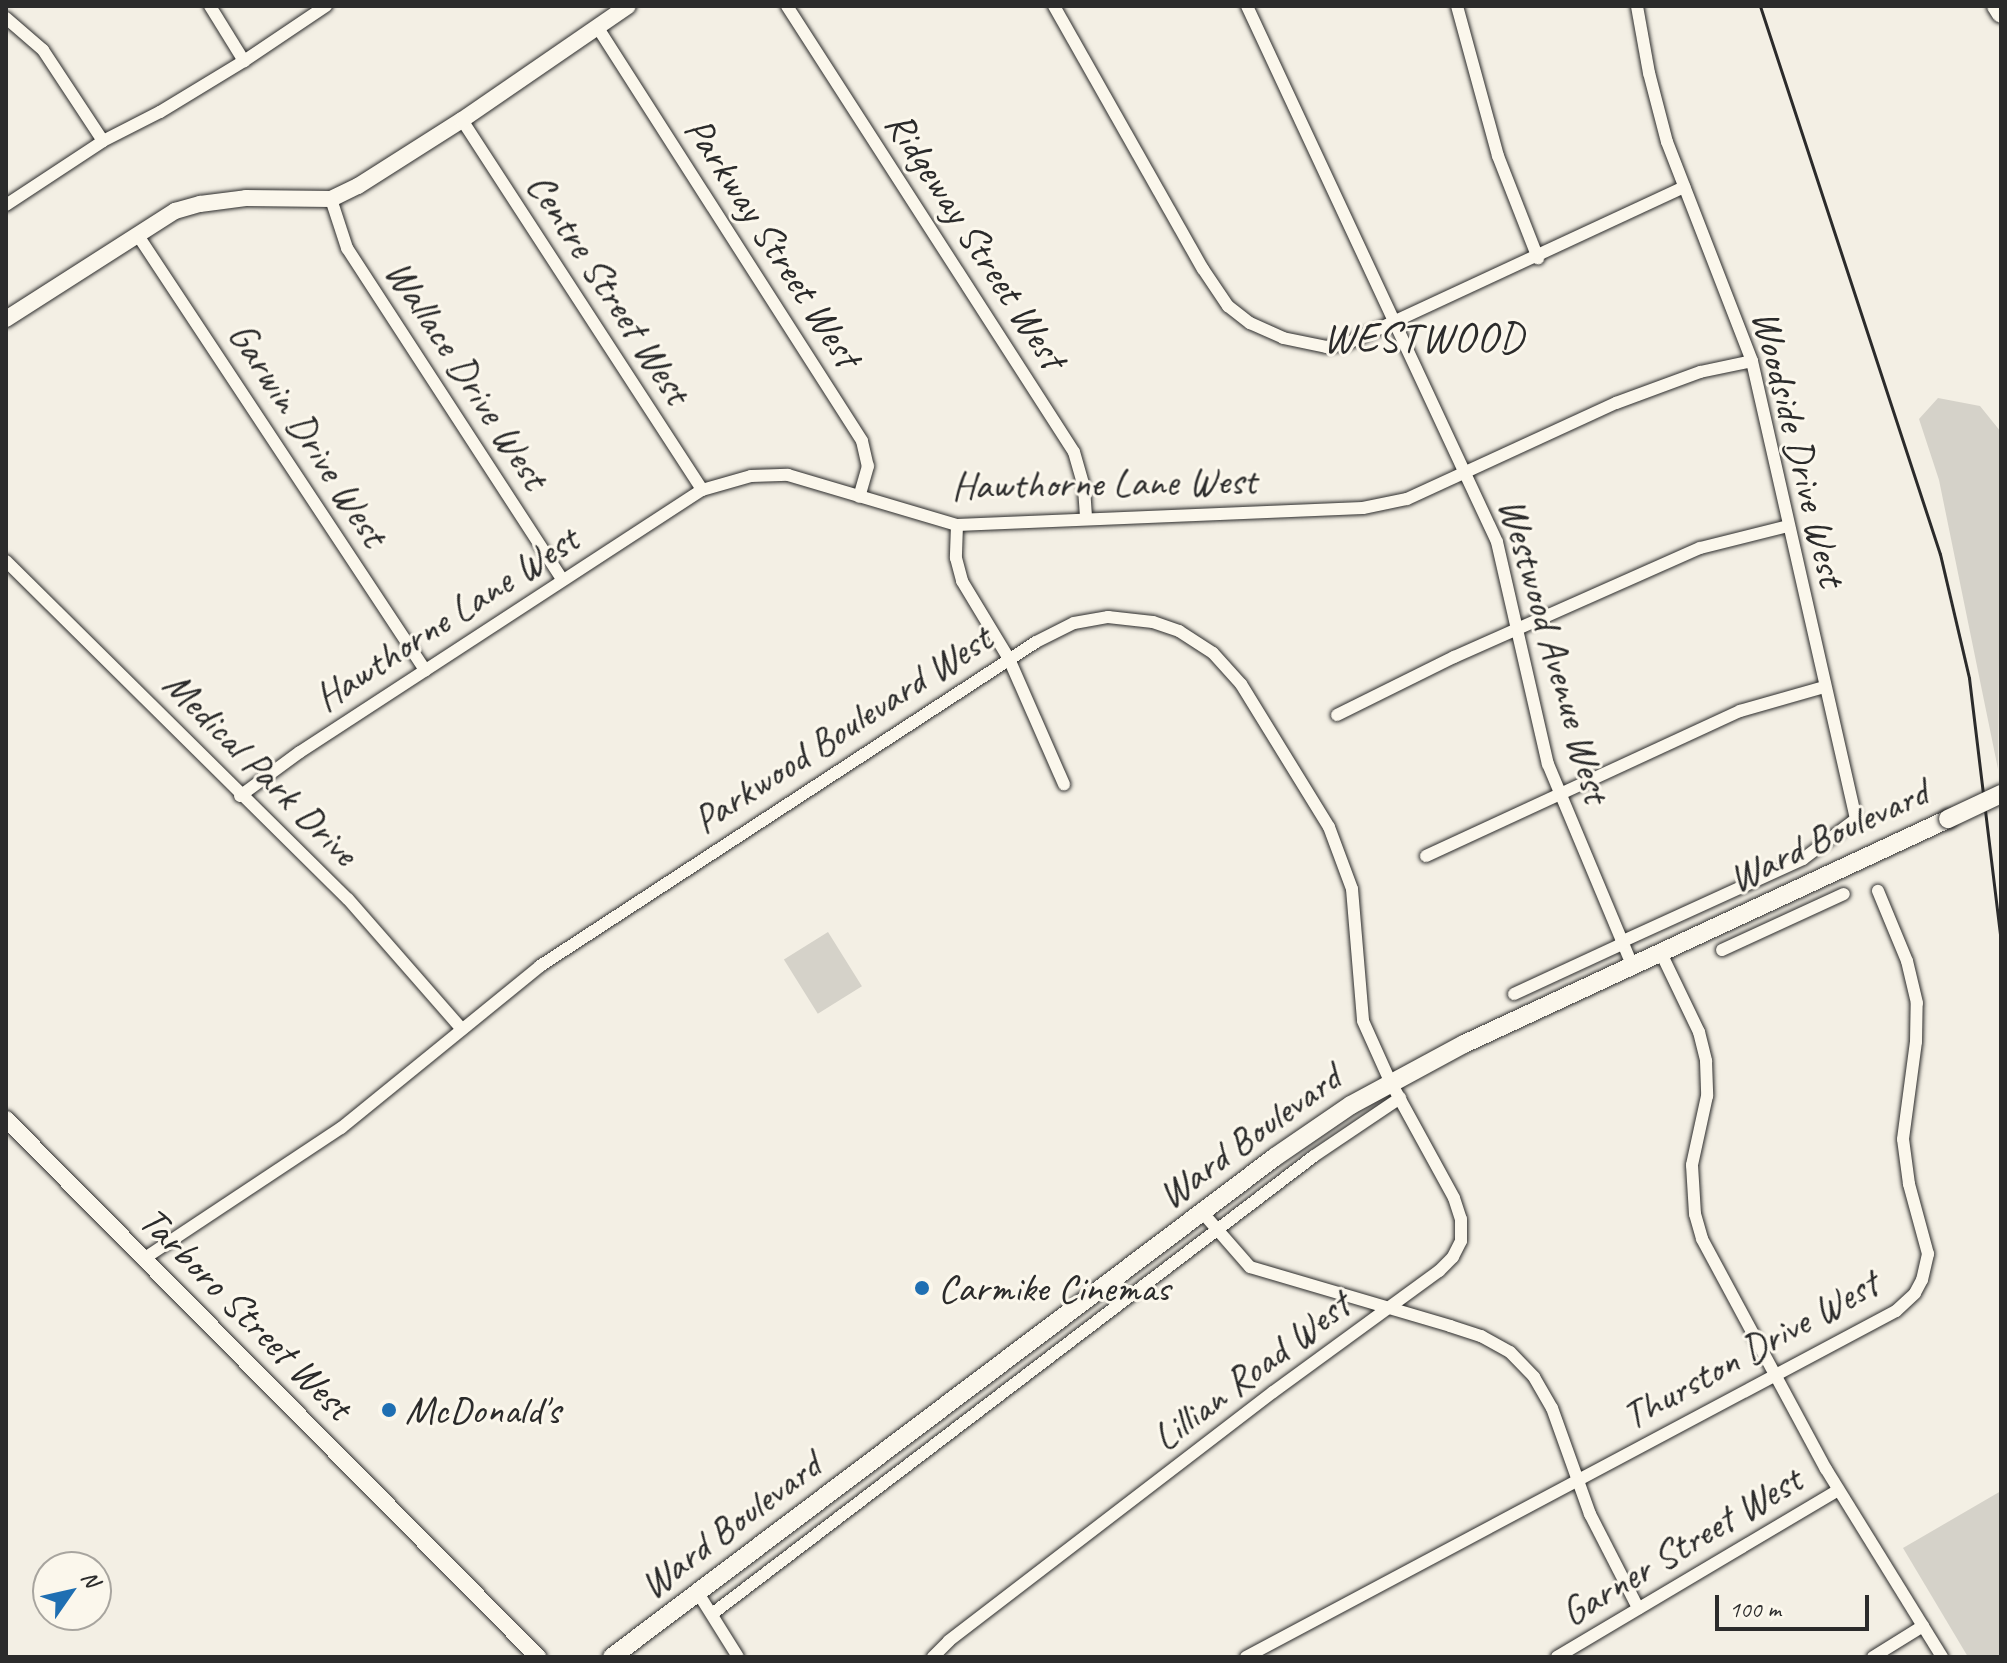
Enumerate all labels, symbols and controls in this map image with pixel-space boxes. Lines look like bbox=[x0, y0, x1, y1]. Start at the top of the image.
street label: Ridgeway Street West bbox=[875, 102, 1077, 378]
street label: Parkway Street West bbox=[674, 108, 872, 376]
street label: Centre Street West bbox=[516, 163, 702, 413]
street label: Wallace Drive West bbox=[375, 250, 559, 498]
street label: Woodside Drive West bbox=[1741, 305, 1857, 591]
street label: Garwin Drive West bbox=[218, 313, 398, 555]
district label: WESTWOOD bbox=[1322, 313, 1526, 363]
street label: Hawthorne Lane West bbox=[951, 456, 1257, 510]
street label: Westwood Avenue West bbox=[1489, 492, 1621, 808]
street label: Hawthorne Lane West bbox=[305, 515, 587, 721]
street label: Parkwood Boulevard West bbox=[683, 614, 1001, 844]
street label: Medical Park Drive bbox=[153, 660, 369, 876]
street label: Ward Boulevard bbox=[1720, 768, 1936, 902]
street label: Ward Boulevard bbox=[1147, 1053, 1351, 1219]
street label: Tarboro Street West bbox=[129, 1196, 363, 1430]
street label: Thurston Drive West bbox=[1613, 1260, 1887, 1440]
place label: Carmike Cinemas bbox=[938, 1264, 1170, 1312]
marker: Carmike Cinemas bbox=[913, 1279, 931, 1297]
street label: Lillian Road West bbox=[1142, 1281, 1360, 1461]
place label: McDonald's bbox=[405, 1386, 560, 1434]
marker: McDonald's bbox=[380, 1401, 398, 1419]
street label: Ward Boulevard bbox=[629, 1441, 831, 1609]
street label: Garner Street West bbox=[1552, 1455, 1810, 1637]
north arrow bbox=[32, 1551, 112, 1631]
text: N bbox=[75, 1565, 106, 1592]
scale bar bbox=[1719, 1579, 1873, 1629]
text: 100 m bbox=[1729, 1594, 1781, 1624]

